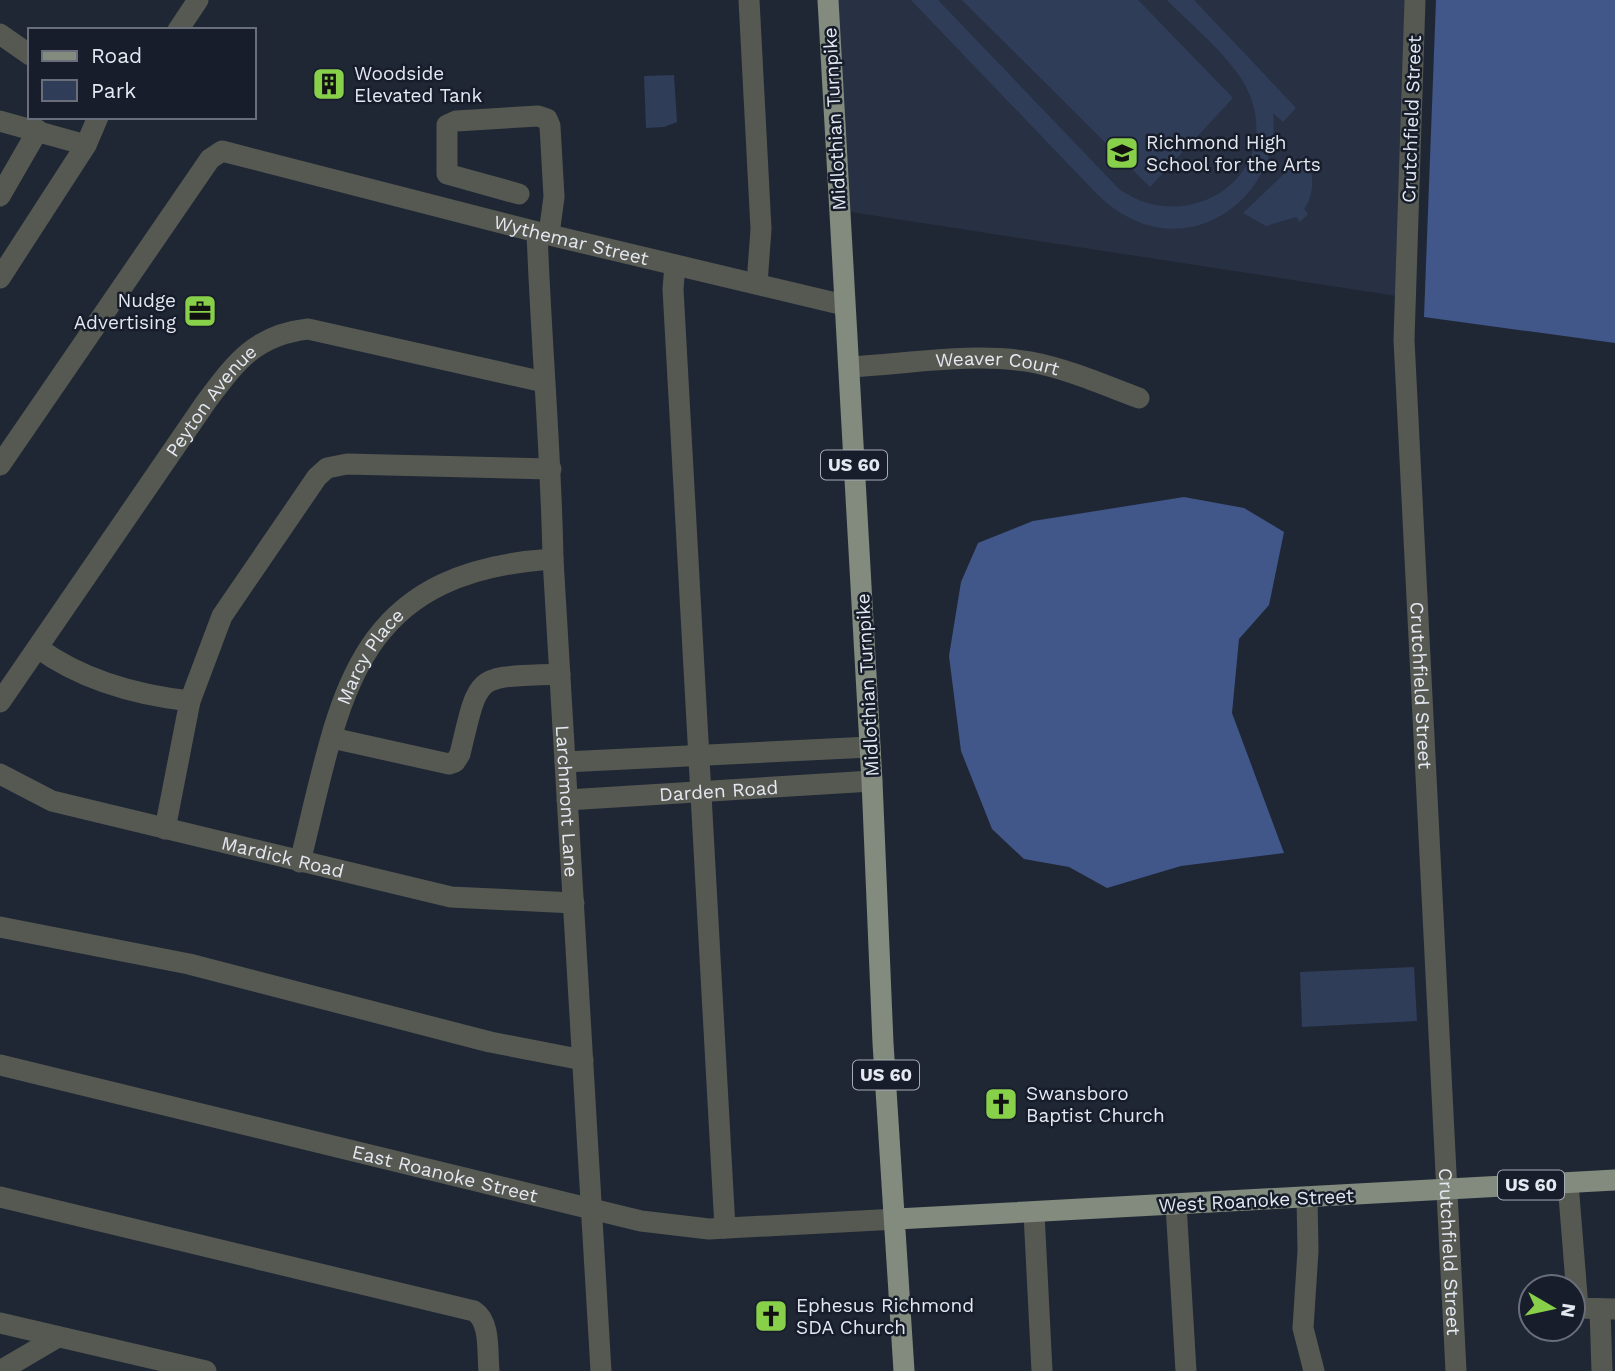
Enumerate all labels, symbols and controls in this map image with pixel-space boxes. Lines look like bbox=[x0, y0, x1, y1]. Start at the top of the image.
street label: Midlothian Turnpike bbox=[818, 27, 851, 211]
legend bbox=[28, 28, 256, 119]
street label: Crutchfield Street bbox=[1397, 35, 1426, 203]
text: Road bbox=[91, 43, 142, 68]
place label: Woodside Elevated Tank bbox=[354, 62, 483, 107]
building icon: Woodside Elevated Tank bbox=[310, 65, 348, 103]
text: Park bbox=[91, 78, 136, 103]
place label: Richmond High School for the Arts bbox=[1146, 131, 1321, 176]
school or university icon: Richmond High School for the Arts bbox=[1103, 134, 1141, 172]
street label: Wythemar Street bbox=[491, 210, 651, 270]
place label: Nudge Advertising bbox=[74, 289, 177, 334]
office icon: Nudge Advertising bbox=[181, 292, 219, 330]
street label: Peyton Avenue bbox=[161, 340, 261, 461]
street label: Weaver Court bbox=[934, 347, 1062, 380]
road number: US 60 bbox=[821, 450, 887, 480]
street label: Midlothian Turnpike bbox=[851, 593, 884, 777]
street label: Crutchfield Street bbox=[1405, 601, 1437, 770]
street label: Marcy Place bbox=[332, 604, 409, 708]
street label: Larchmont Lane bbox=[551, 724, 583, 878]
street label: Darden Road bbox=[658, 776, 779, 806]
street label: Mardick Road bbox=[219, 831, 346, 883]
road number: US 60 bbox=[853, 1060, 919, 1090]
place label: Swansboro Baptist Church bbox=[1026, 1082, 1165, 1127]
church icon: Swansboro Baptist Church bbox=[982, 1085, 1020, 1123]
street label: East Roanoke Street bbox=[350, 1140, 540, 1207]
street label: Crutchfield Street bbox=[1434, 1167, 1465, 1336]
road number: US 60 bbox=[1498, 1170, 1564, 1200]
street label: West Roanoke Street bbox=[1158, 1184, 1354, 1217]
north arrow bbox=[1517, 1273, 1587, 1343]
place label: Ephesus Richmond SDA Church bbox=[796, 1294, 974, 1339]
church icon: Ephesus Richmond SDA Church bbox=[752, 1297, 790, 1335]
text: N bbox=[1556, 1302, 1581, 1319]

